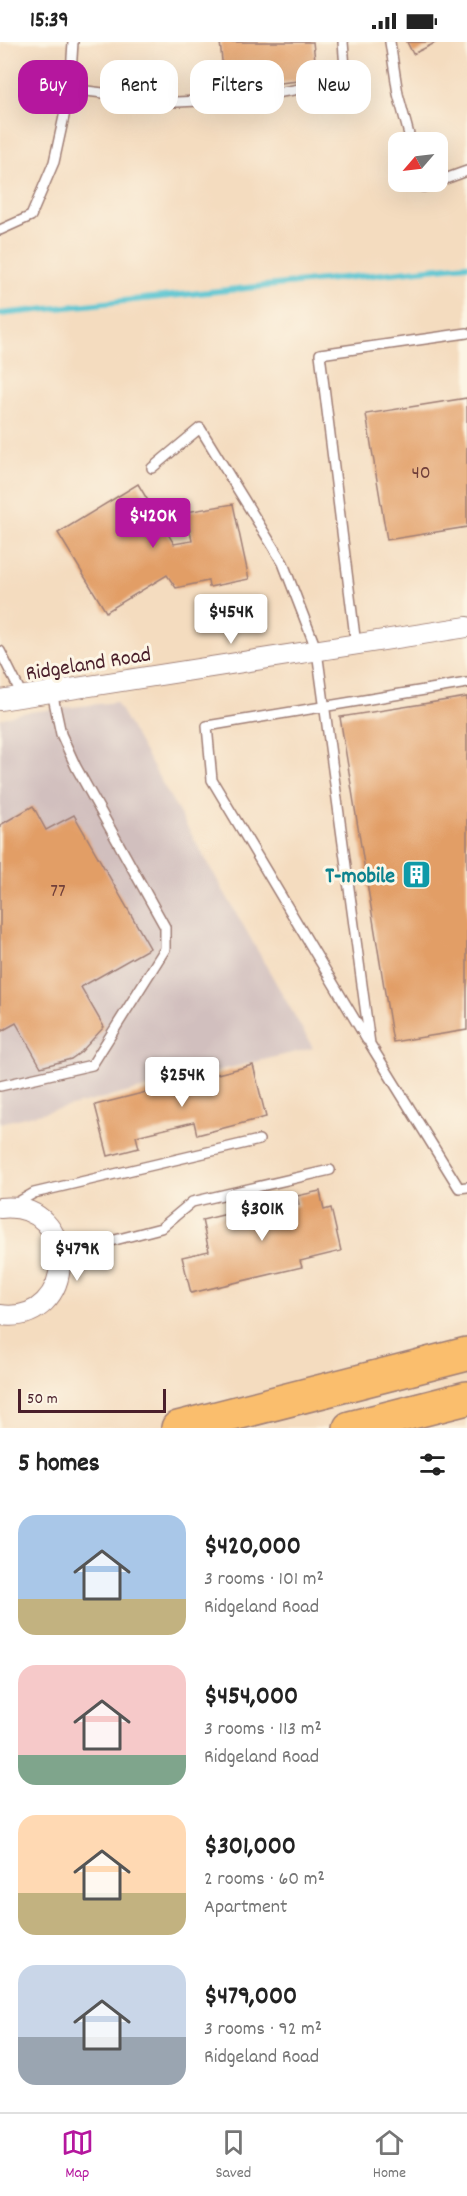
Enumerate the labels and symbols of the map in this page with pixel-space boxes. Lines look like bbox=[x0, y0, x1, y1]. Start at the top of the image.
north arrow bbox=[388, 132, 448, 192]
house number: 40 bbox=[411, 460, 431, 488]
pin: $420K bbox=[111, 498, 195, 549]
pin: $454K bbox=[189, 594, 273, 645]
street label: Ridgeland Road bbox=[24, 640, 153, 691]
building icon: T-mobile bbox=[400, 858, 432, 890]
place label: T-mobile bbox=[325, 862, 395, 893]
house number: 77 bbox=[50, 878, 66, 906]
pin: $254K bbox=[140, 1057, 224, 1108]
pin: $301K bbox=[220, 1191, 304, 1242]
pin: $479K bbox=[35, 1231, 119, 1282]
scale bar bbox=[18, 1386, 166, 1414]

